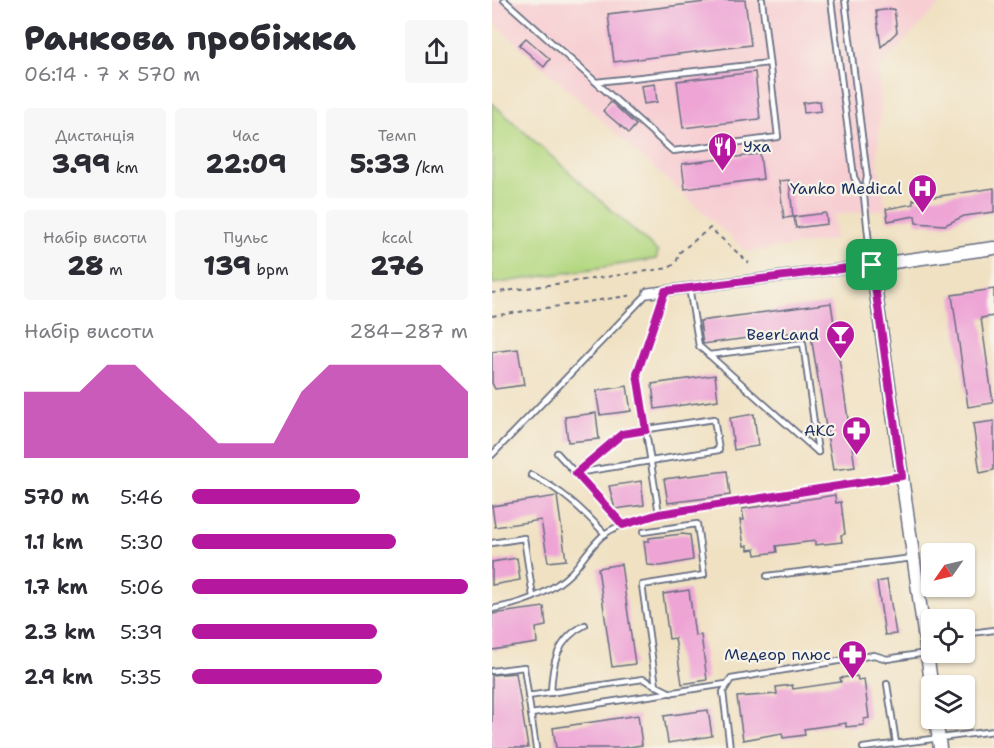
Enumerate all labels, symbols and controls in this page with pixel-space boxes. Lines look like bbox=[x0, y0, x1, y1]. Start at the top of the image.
text: Ранкова пробіжка bbox=[24, 16, 356, 61]
button: share bbox=[405, 20, 468, 83]
text: 06:14 · 7 × 570 m bbox=[24, 61, 200, 87]
text: Дистанція bbox=[55, 125, 135, 146]
text: Час bbox=[232, 125, 260, 146]
text: Темп bbox=[378, 125, 416, 146]
restaurant icon: Уха bbox=[706, 130, 738, 172]
place label: Уха bbox=[743, 136, 771, 157]
text: 3.99 bbox=[52, 146, 110, 181]
text: 22:09 bbox=[205, 146, 287, 181]
text: 5:33 bbox=[350, 146, 410, 181]
text: km bbox=[110, 157, 138, 178]
text: /km bbox=[410, 157, 444, 178]
hospital icon: Yanko Medical bbox=[907, 172, 939, 214]
place label: Yanko Medical bbox=[790, 178, 902, 199]
text: Набір висоти bbox=[43, 227, 147, 248]
text: Пульс bbox=[224, 227, 268, 248]
text: kcal bbox=[381, 227, 413, 248]
pin bbox=[846, 239, 897, 290]
text: 28 bbox=[67, 248, 104, 283]
text: 139 bbox=[203, 248, 251, 283]
text: 276 bbox=[370, 248, 424, 283]
icon: arrive bbox=[855, 248, 888, 281]
text: m bbox=[104, 259, 123, 280]
text: bpm bbox=[251, 259, 289, 280]
text: Набір висоти bbox=[24, 318, 154, 344]
text: 284–287 m bbox=[349, 318, 468, 344]
bar icon: BeerLand bbox=[824, 318, 856, 360]
place label: BeerLand bbox=[747, 324, 819, 345]
pharmacy icon: АКС bbox=[840, 414, 872, 456]
place label: АКС bbox=[804, 420, 835, 441]
text: 570 m bbox=[24, 484, 89, 510]
text: 5:46 bbox=[120, 484, 163, 510]
text: 1.1 km bbox=[24, 529, 83, 555]
text: 5:30 bbox=[120, 529, 164, 555]
north arrow bbox=[921, 543, 975, 597]
map controls bbox=[921, 543, 975, 729]
text: 1.7 km bbox=[24, 574, 88, 600]
text: 5:06 bbox=[120, 574, 164, 600]
button: locate bbox=[921, 609, 975, 663]
text: 2.3 km bbox=[24, 619, 95, 645]
text: 5:39 bbox=[120, 619, 163, 645]
pharmacy icon: Медеор плюс bbox=[836, 638, 868, 680]
place label: Медеор плюс bbox=[724, 644, 831, 665]
text: 2.9 km bbox=[24, 664, 93, 690]
text: 5:35 bbox=[120, 664, 162, 690]
button: layers bbox=[921, 675, 975, 729]

